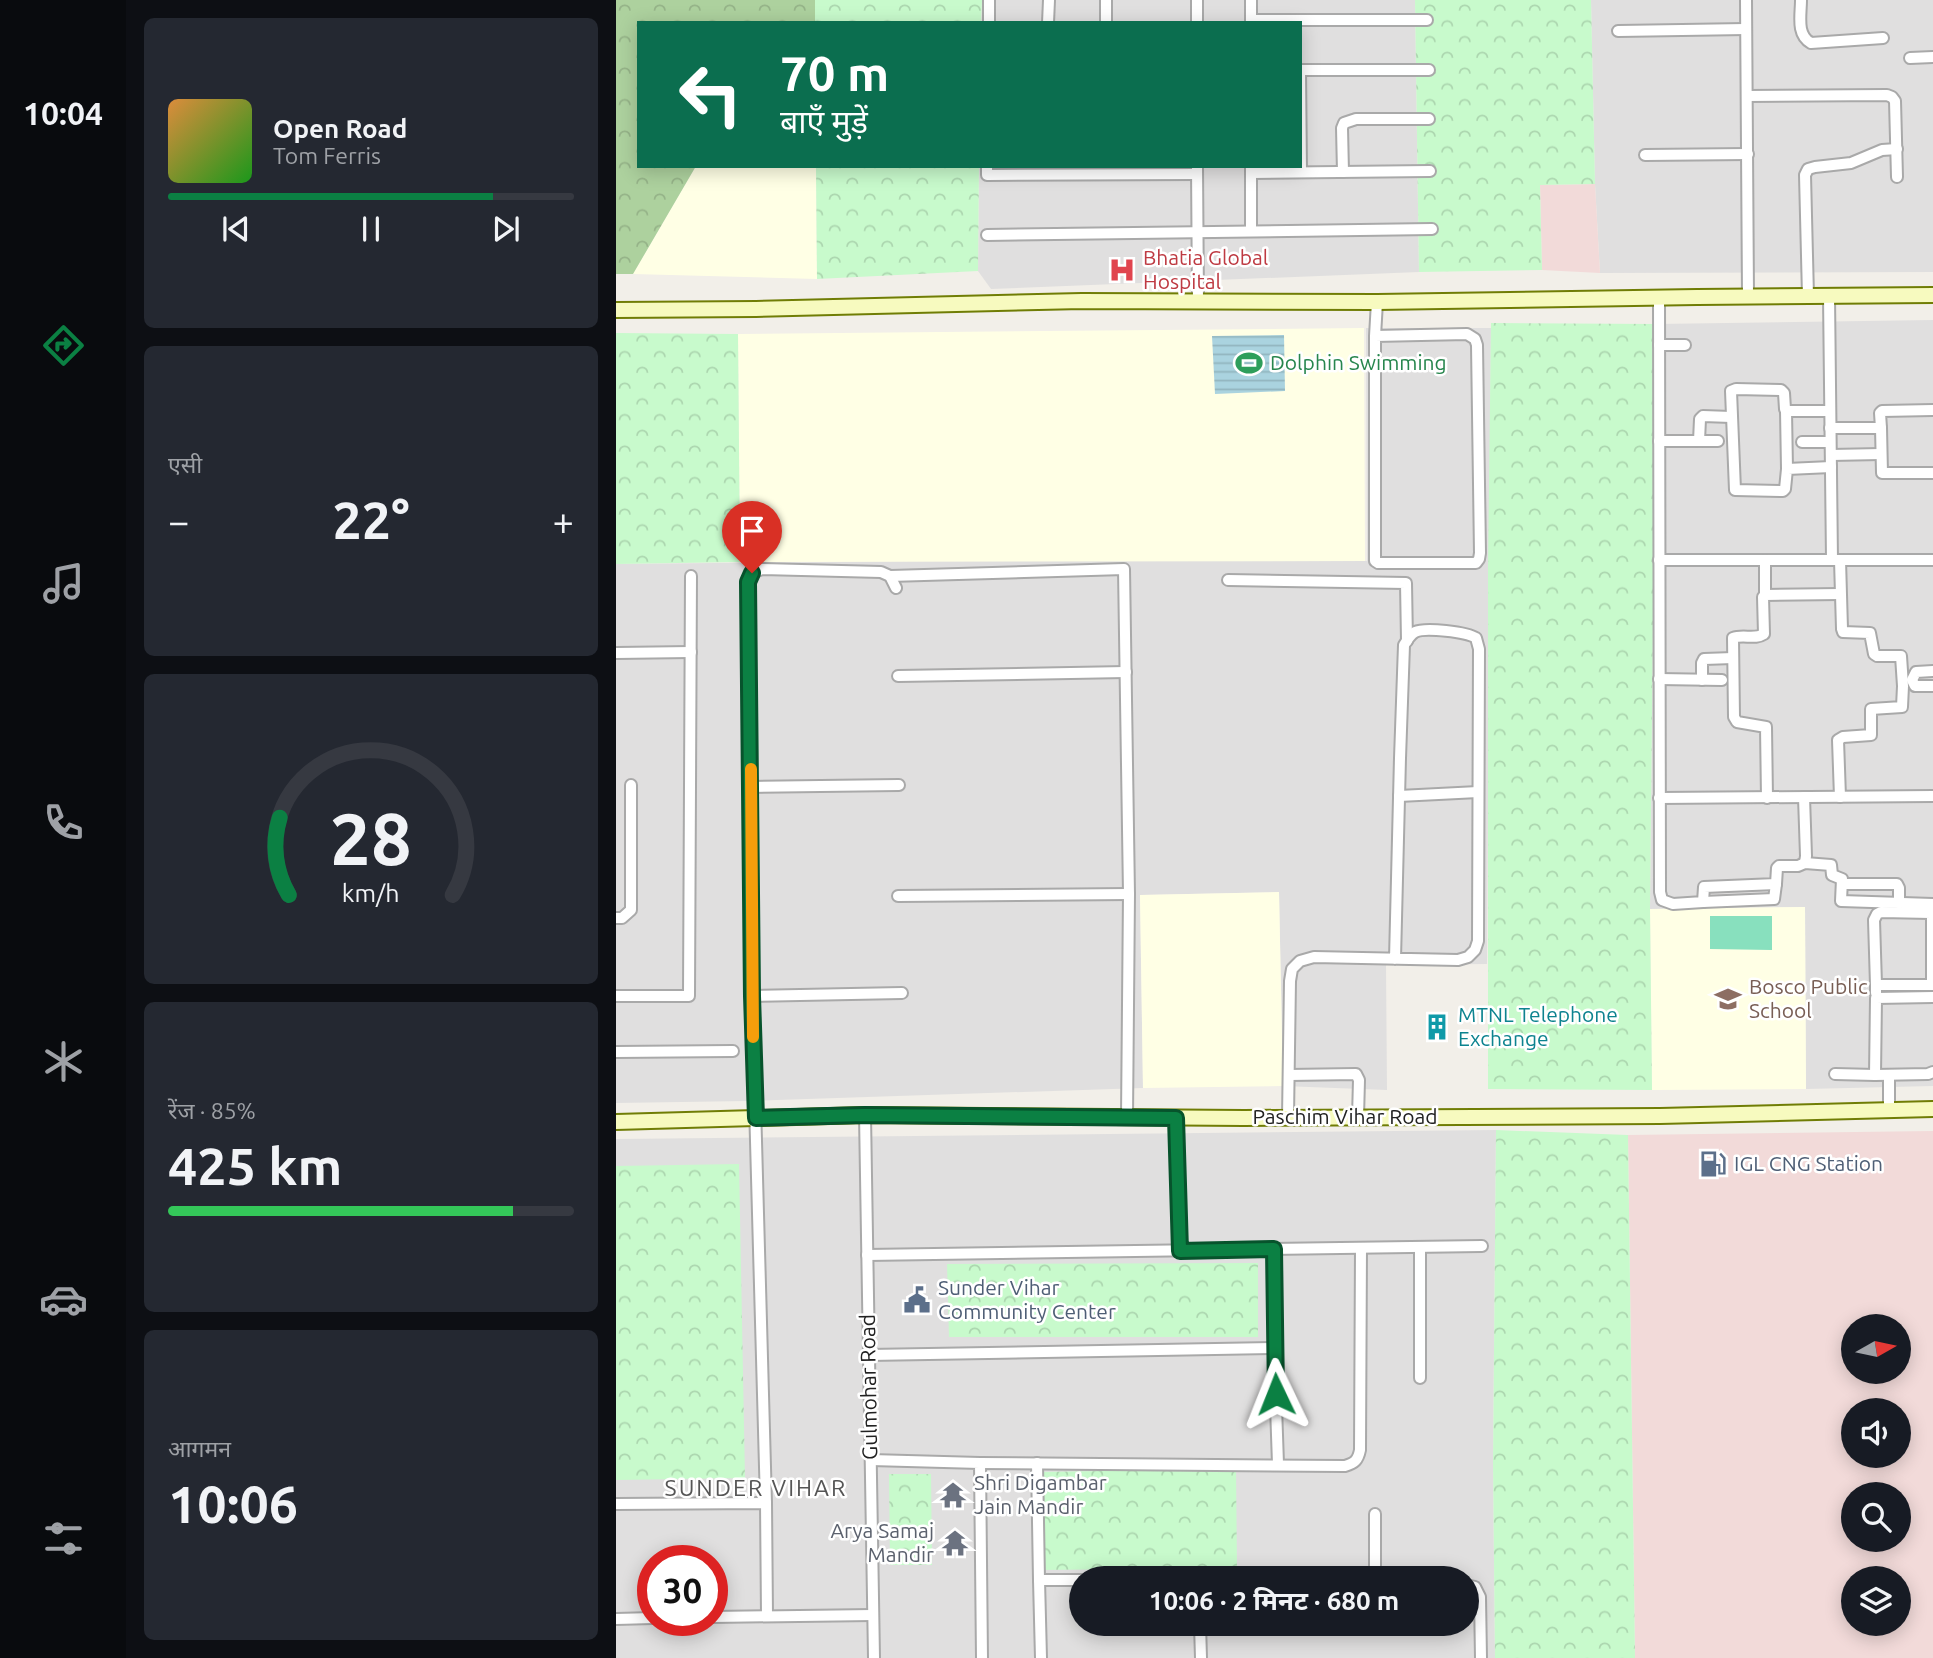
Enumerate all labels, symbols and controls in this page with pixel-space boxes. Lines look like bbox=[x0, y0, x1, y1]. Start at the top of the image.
text: 70 m bbox=[780, 45, 889, 100]
icon: left bbox=[665, 49, 756, 140]
text: 10:04 bbox=[23, 95, 103, 131]
text: बाएँ मुड़ें bbox=[780, 103, 868, 139]
text: Open Road bbox=[273, 114, 407, 143]
text: Tom Ferris bbox=[273, 143, 381, 168]
icon: previous bbox=[217, 210, 255, 248]
icon: pause bbox=[352, 210, 390, 248]
icon: next bbox=[487, 210, 525, 248]
place label: Bhatia Global Hospital bbox=[1143, 245, 1268, 293]
hospital icon: Bhatia Global Hospital bbox=[1107, 255, 1137, 285]
icon: directions bbox=[39, 321, 88, 370]
sports icon: Dolphin Swimming bbox=[1234, 348, 1264, 378]
place label: Dolphin Swimming bbox=[1270, 350, 1447, 374]
text: एसी bbox=[168, 452, 202, 477]
text: 22° bbox=[332, 491, 410, 549]
text: − bbox=[168, 500, 189, 542]
text: + bbox=[553, 500, 574, 542]
pin bbox=[722, 501, 782, 573]
icon: arrive bbox=[733, 512, 771, 550]
icon: music bbox=[39, 559, 88, 608]
text: 28 bbox=[330, 797, 412, 879]
icon: phone bbox=[39, 798, 88, 847]
text: km/h bbox=[342, 879, 400, 907]
place label: Bosco Public School bbox=[1749, 974, 1868, 1022]
school or university icon: Bosco Public School bbox=[1713, 984, 1743, 1014]
place label: MTNL Telephone Exchange bbox=[1458, 1002, 1618, 1050]
building icon: MTNL Telephone Exchange bbox=[1422, 1012, 1452, 1042]
icon: climate bbox=[39, 1037, 88, 1086]
text: रेंज · 85% bbox=[168, 1098, 256, 1123]
street label: Paschim Vihar Road bbox=[1252, 1104, 1438, 1128]
text: 425 km bbox=[168, 1137, 342, 1195]
fuel station icon: IGL CNG Station bbox=[1698, 1149, 1728, 1179]
place label: IGL CNG Station bbox=[1734, 1151, 1883, 1175]
icon: car bbox=[39, 1275, 88, 1324]
place label: Sunder Vihar Community Center bbox=[938, 1275, 1116, 1323]
public building icon: Sunder Vihar Community Center bbox=[902, 1285, 932, 1315]
street label: Gulmohar Road bbox=[855, 1314, 881, 1460]
north arrow bbox=[1841, 1314, 1911, 1384]
map controls bbox=[1841, 1314, 1911, 1636]
position arrow bbox=[1239, 1357, 1313, 1431]
button: sound bbox=[1841, 1398, 1911, 1468]
text: आगमन bbox=[168, 1436, 231, 1461]
place label: Shri Digambar Jain Mandir bbox=[974, 1470, 1107, 1518]
text: 10:06 bbox=[168, 1475, 298, 1533]
district label: SUNDER VIHAR bbox=[665, 1475, 847, 1500]
temple icon: Shri Digambar Jain Mandir bbox=[938, 1480, 968, 1510]
button: search bbox=[1841, 1482, 1911, 1552]
icon: filters bbox=[39, 1514, 88, 1563]
place label: Arya Samaj Mandir bbox=[830, 1518, 934, 1566]
temple icon: Arya Samaj Mandir bbox=[940, 1528, 970, 1558]
speed limit sign: 30 bbox=[637, 1545, 728, 1636]
button: layers bbox=[1841, 1566, 1911, 1636]
text: 10:06 · 2 मिनट · 680 m bbox=[1149, 1586, 1399, 1615]

